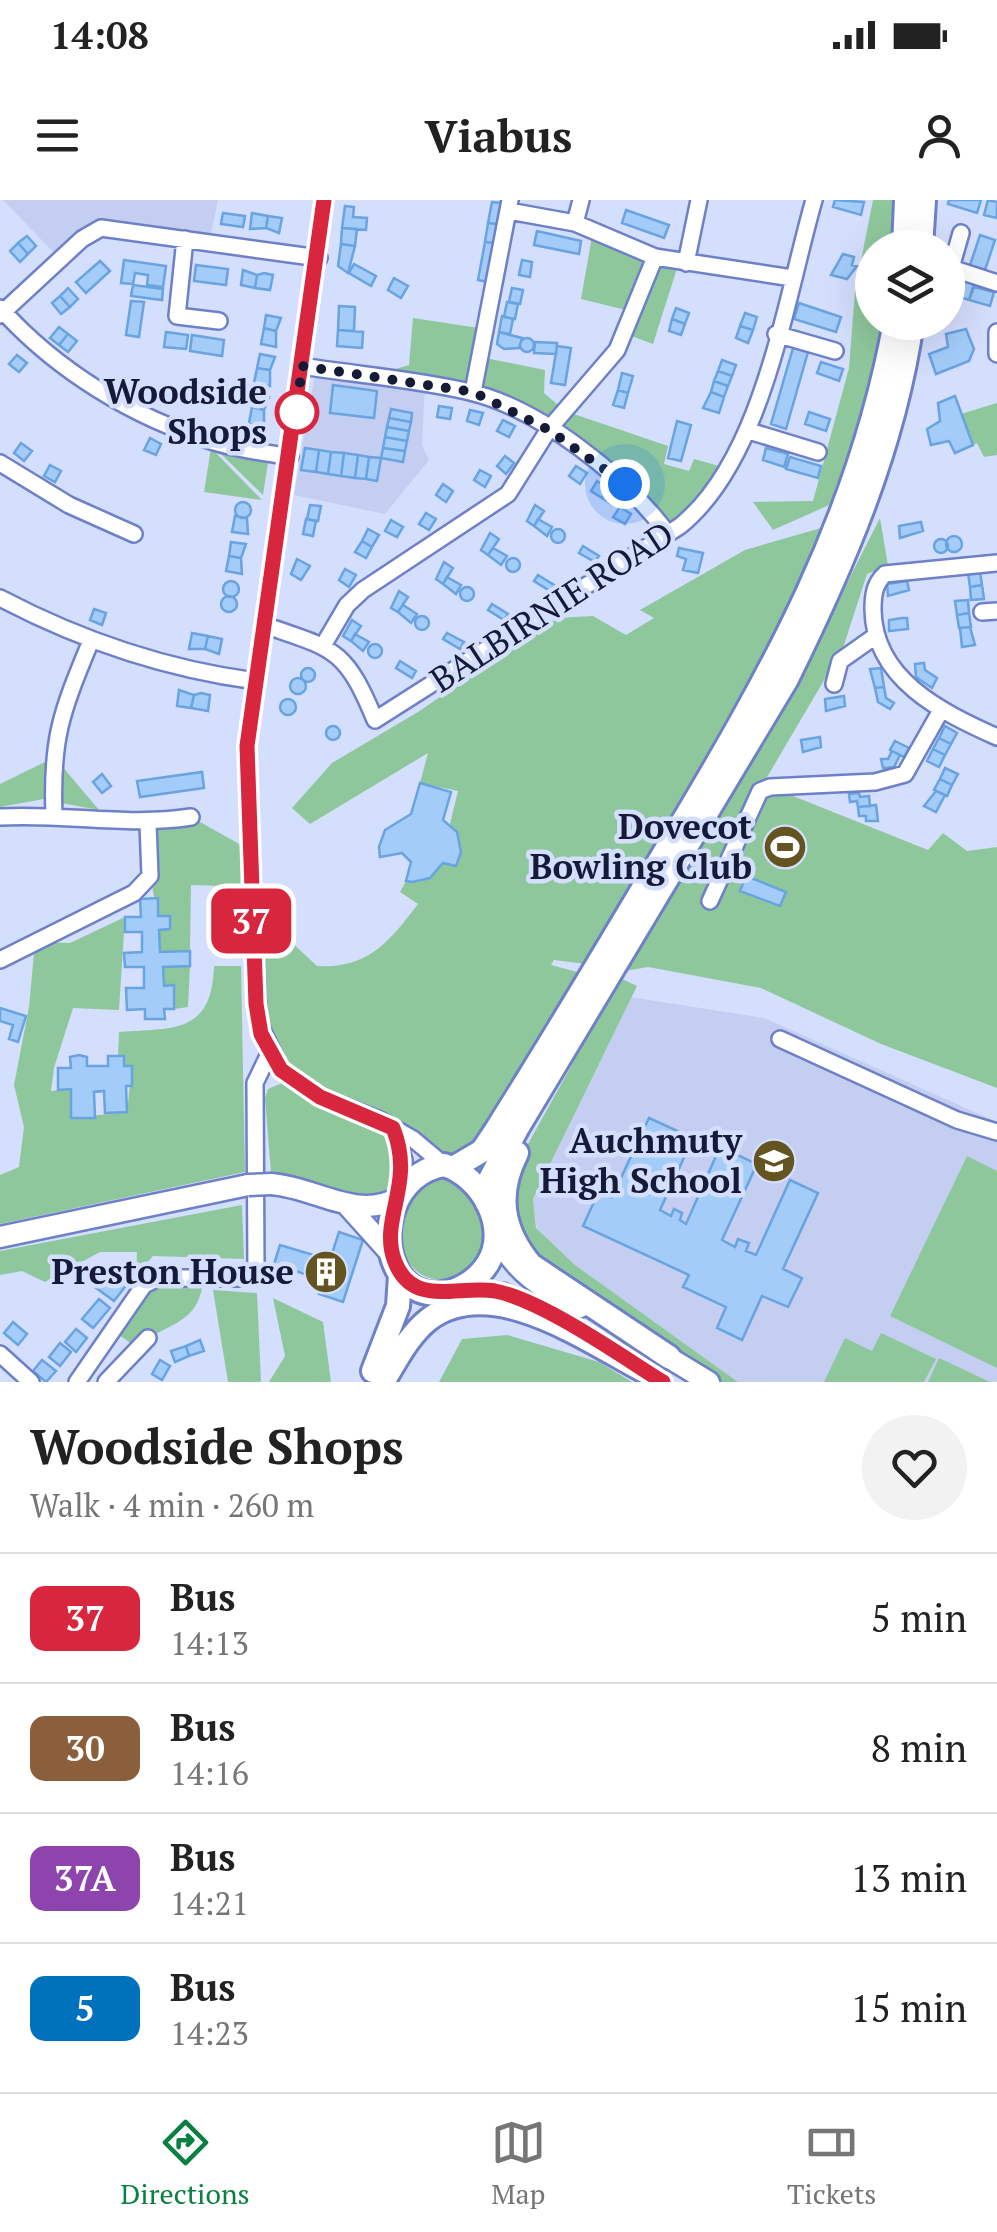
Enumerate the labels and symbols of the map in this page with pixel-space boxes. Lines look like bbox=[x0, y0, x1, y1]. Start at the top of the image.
place label: Woodside Shops bbox=[104, 368, 267, 454]
marker: Woodside Shops bbox=[276, 391, 318, 433]
your location bbox=[600, 459, 650, 509]
street label: BALBIRNIE ROAD bbox=[421, 510, 682, 702]
place label: Dovecot Bowling Club bbox=[530, 803, 752, 889]
sports icon: Dovecot Bowling Club bbox=[762, 824, 808, 870]
line badge: 37 bbox=[206, 888, 296, 954]
place label: Auchmuty High School bbox=[540, 1117, 743, 1203]
school or university icon: Auchmuty High School bbox=[751, 1138, 797, 1184]
place label: Preston House bbox=[51, 1248, 294, 1294]
building icon: Preston House bbox=[303, 1249, 349, 1295]

